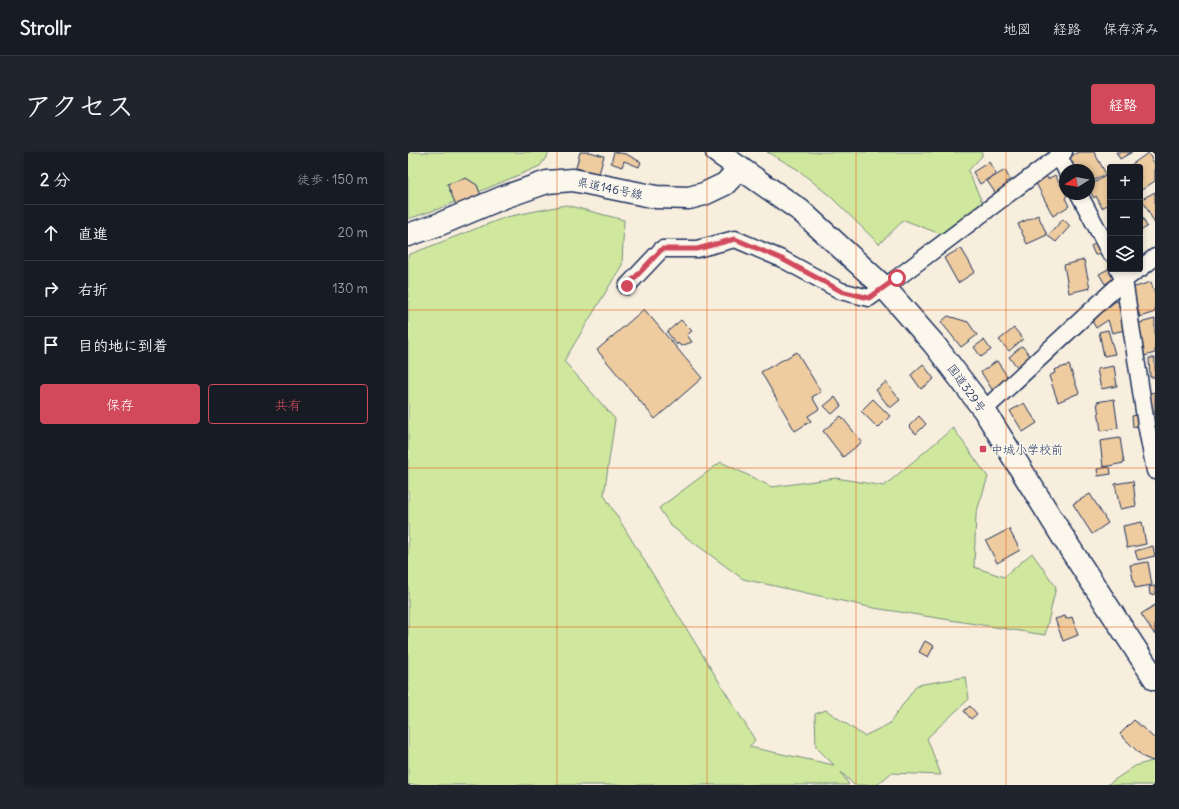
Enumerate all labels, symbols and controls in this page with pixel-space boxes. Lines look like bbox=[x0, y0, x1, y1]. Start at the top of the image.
text: Strollr bbox=[20, 16, 71, 40]
text: 地図 bbox=[1003, 20, 1031, 38]
text: 経路 bbox=[1053, 20, 1081, 38]
text: 保存済み bbox=[1103, 20, 1159, 38]
button: 経路 bbox=[1091, 84, 1155, 124]
text: アクセス bbox=[24, 88, 134, 124]
north arrow bbox=[1059, 164, 1095, 200]
map controls bbox=[1107, 164, 1143, 272]
button: + bbox=[1107, 164, 1143, 200]
text: 2 分 bbox=[40, 169, 70, 191]
text: 徒歩 · 150 m bbox=[297, 171, 368, 188]
street label: 県道146号線 bbox=[576, 174, 644, 202]
button: − bbox=[1107, 200, 1143, 236]
icon: ahead bbox=[40, 222, 62, 244]
text: 直進 bbox=[78, 224, 108, 243]
text: 20 m bbox=[338, 224, 368, 241]
button: layers bbox=[1107, 236, 1143, 272]
route start bbox=[888, 269, 906, 287]
route end bbox=[618, 277, 636, 295]
icon: right bbox=[40, 278, 62, 300]
text: 右折 bbox=[78, 280, 108, 299]
text: 130 m bbox=[332, 280, 368, 297]
icon: arrive bbox=[40, 334, 62, 356]
text: 目的地に到着 bbox=[78, 336, 168, 355]
street label: 国道329号 bbox=[944, 361, 990, 415]
button: 保存 bbox=[40, 384, 200, 424]
button: 共有 bbox=[208, 384, 368, 424]
place label: 中城小学校前 bbox=[991, 442, 1063, 457]
marker: 中城小学校前 bbox=[978, 444, 988, 454]

